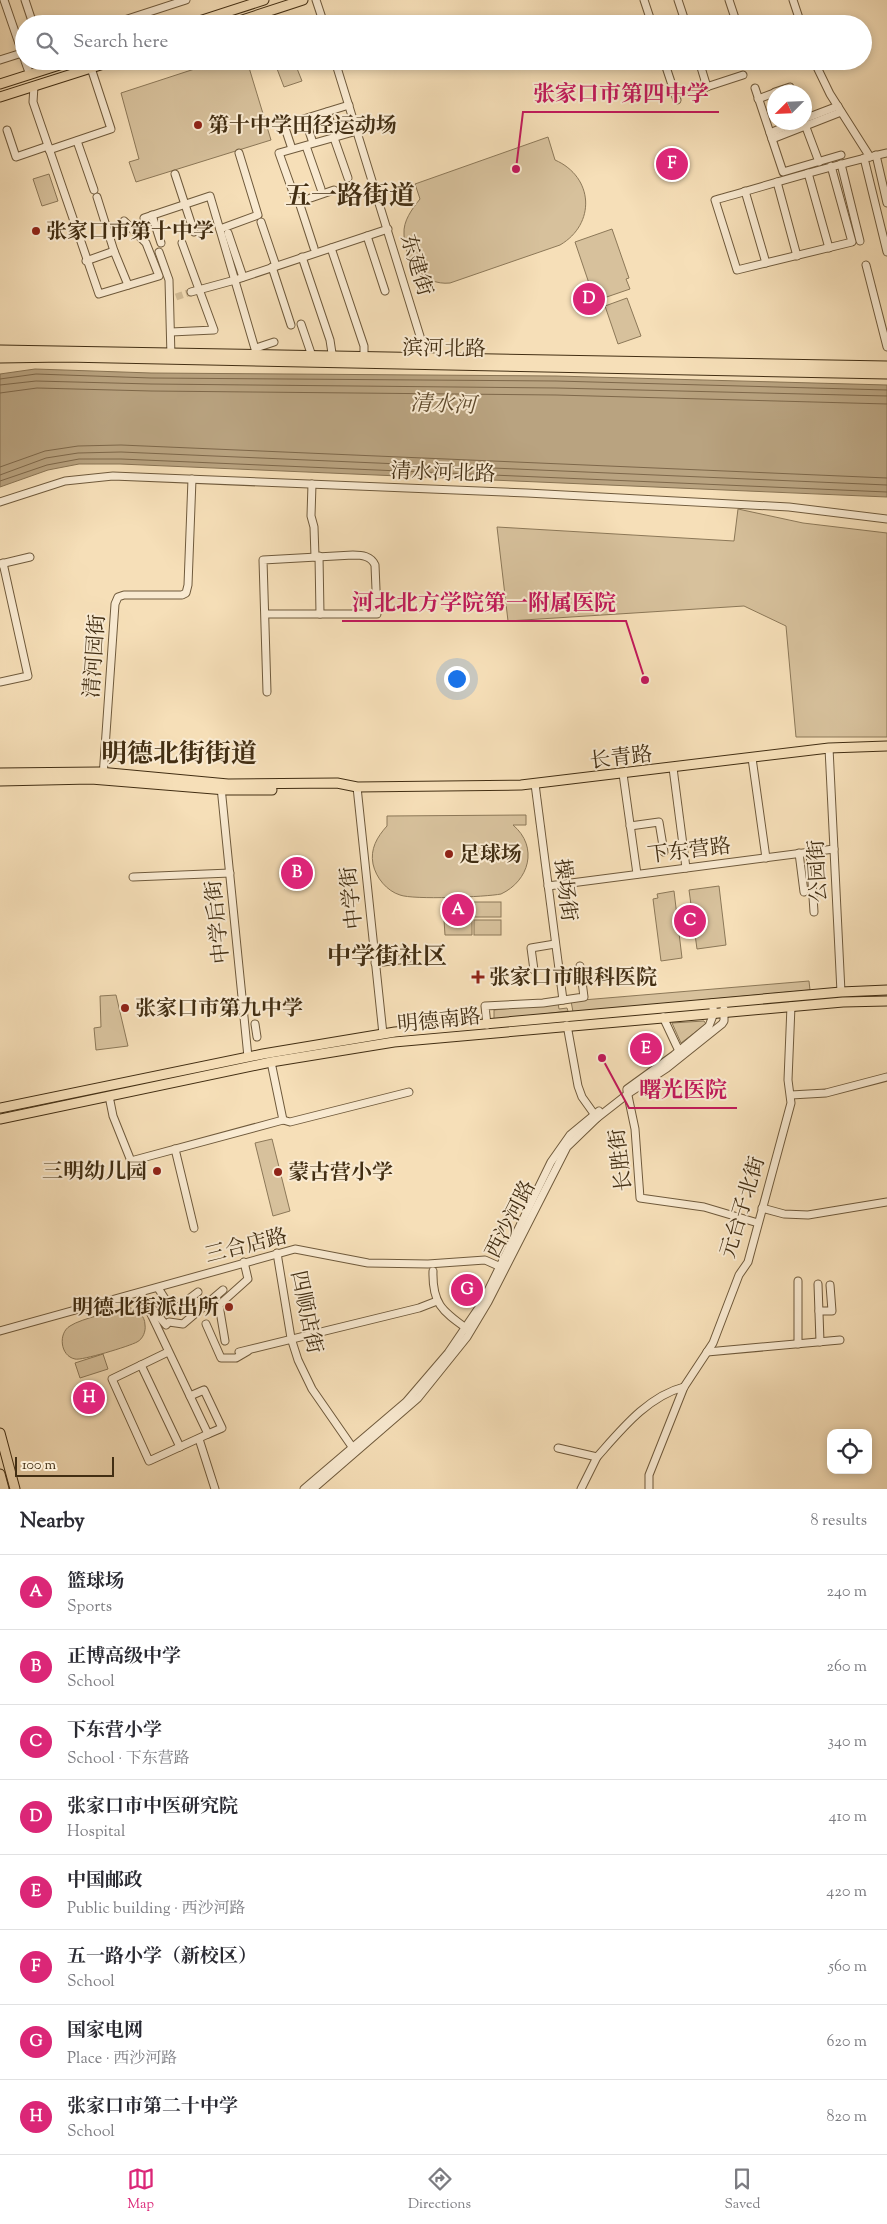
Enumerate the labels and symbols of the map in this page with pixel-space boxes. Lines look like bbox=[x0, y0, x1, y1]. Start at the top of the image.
callout: 张家口市第四中学 bbox=[523, 75, 719, 112]
text: 张家口市第四中学 bbox=[533, 80, 709, 112]
north arrow bbox=[767, 85, 812, 130]
place label: 第十中学田径运动场 bbox=[208, 112, 397, 142]
marker: 第十中学田径运动场 bbox=[192, 119, 204, 131]
pin: F bbox=[656, 145, 688, 183]
district label: 五一路街道 bbox=[285, 179, 415, 216]
place label: 张家口市第十中学 bbox=[46, 218, 214, 248]
marker: 张家口市第十中学 bbox=[30, 225, 42, 237]
street label: 东建街 bbox=[392, 231, 439, 300]
pin: D bbox=[573, 280, 605, 318]
street label: 滨河北路 bbox=[402, 334, 486, 366]
water label: 清水河 bbox=[409, 389, 480, 423]
street label: 清水河北路 bbox=[390, 457, 496, 491]
callout: 河北北方学院第一附属医院 bbox=[342, 584, 626, 621]
text: 河北北方学院第一附属医院 bbox=[352, 589, 616, 621]
street label: 清河园街 bbox=[78, 613, 114, 699]
your location bbox=[444, 666, 470, 692]
district label: 明德北街街道 bbox=[101, 737, 257, 774]
street label: 长青路 bbox=[588, 740, 654, 778]
street label: 下东营路 bbox=[646, 832, 733, 872]
street label: 公园街 bbox=[802, 839, 836, 903]
place label: 足球场 bbox=[459, 841, 522, 871]
marker: 足球场 bbox=[443, 848, 455, 860]
pin: B bbox=[281, 854, 313, 892]
street label: 操场街 bbox=[545, 857, 583, 923]
street label: 中学街 bbox=[335, 865, 371, 931]
street label: 中学后街 bbox=[200, 878, 238, 965]
pin: A bbox=[442, 891, 474, 929]
pin: C bbox=[674, 902, 706, 940]
district label: 中学街社区 bbox=[327, 941, 447, 975]
place label: 张家口市眼科医院 bbox=[489, 964, 657, 994]
marker: 张家口市眼科医院 bbox=[471, 970, 485, 984]
place label: 张家口市第九中学 bbox=[135, 995, 303, 1025]
marker: 张家口市第九中学 bbox=[119, 1002, 131, 1014]
street label: 明德南路 bbox=[396, 1003, 483, 1041]
pin: E bbox=[630, 1030, 662, 1068]
callout: 曙光医院 bbox=[629, 1071, 737, 1108]
text: 曙光医院 bbox=[639, 1076, 727, 1108]
street label: 长胜街 bbox=[603, 1127, 641, 1193]
street label: 元台子北街 bbox=[714, 1153, 774, 1262]
place label: 三明幼儿园 bbox=[42, 1158, 147, 1188]
place label: 蒙古营小学 bbox=[288, 1159, 393, 1189]
marker: 三明幼儿园 bbox=[151, 1165, 163, 1177]
marker: 蒙古营小学 bbox=[272, 1166, 284, 1178]
street label: 西沙河路 bbox=[479, 1176, 544, 1264]
street label: 三合店路 bbox=[202, 1222, 291, 1272]
street label: 四顺店街 bbox=[282, 1268, 328, 1357]
pin: G bbox=[451, 1271, 483, 1309]
place label: 明德北街派出所 bbox=[72, 1294, 219, 1324]
marker: 明德北街派出所 bbox=[223, 1301, 235, 1313]
pin: H bbox=[73, 1379, 105, 1417]
scale bar bbox=[15, 1454, 114, 1477]

